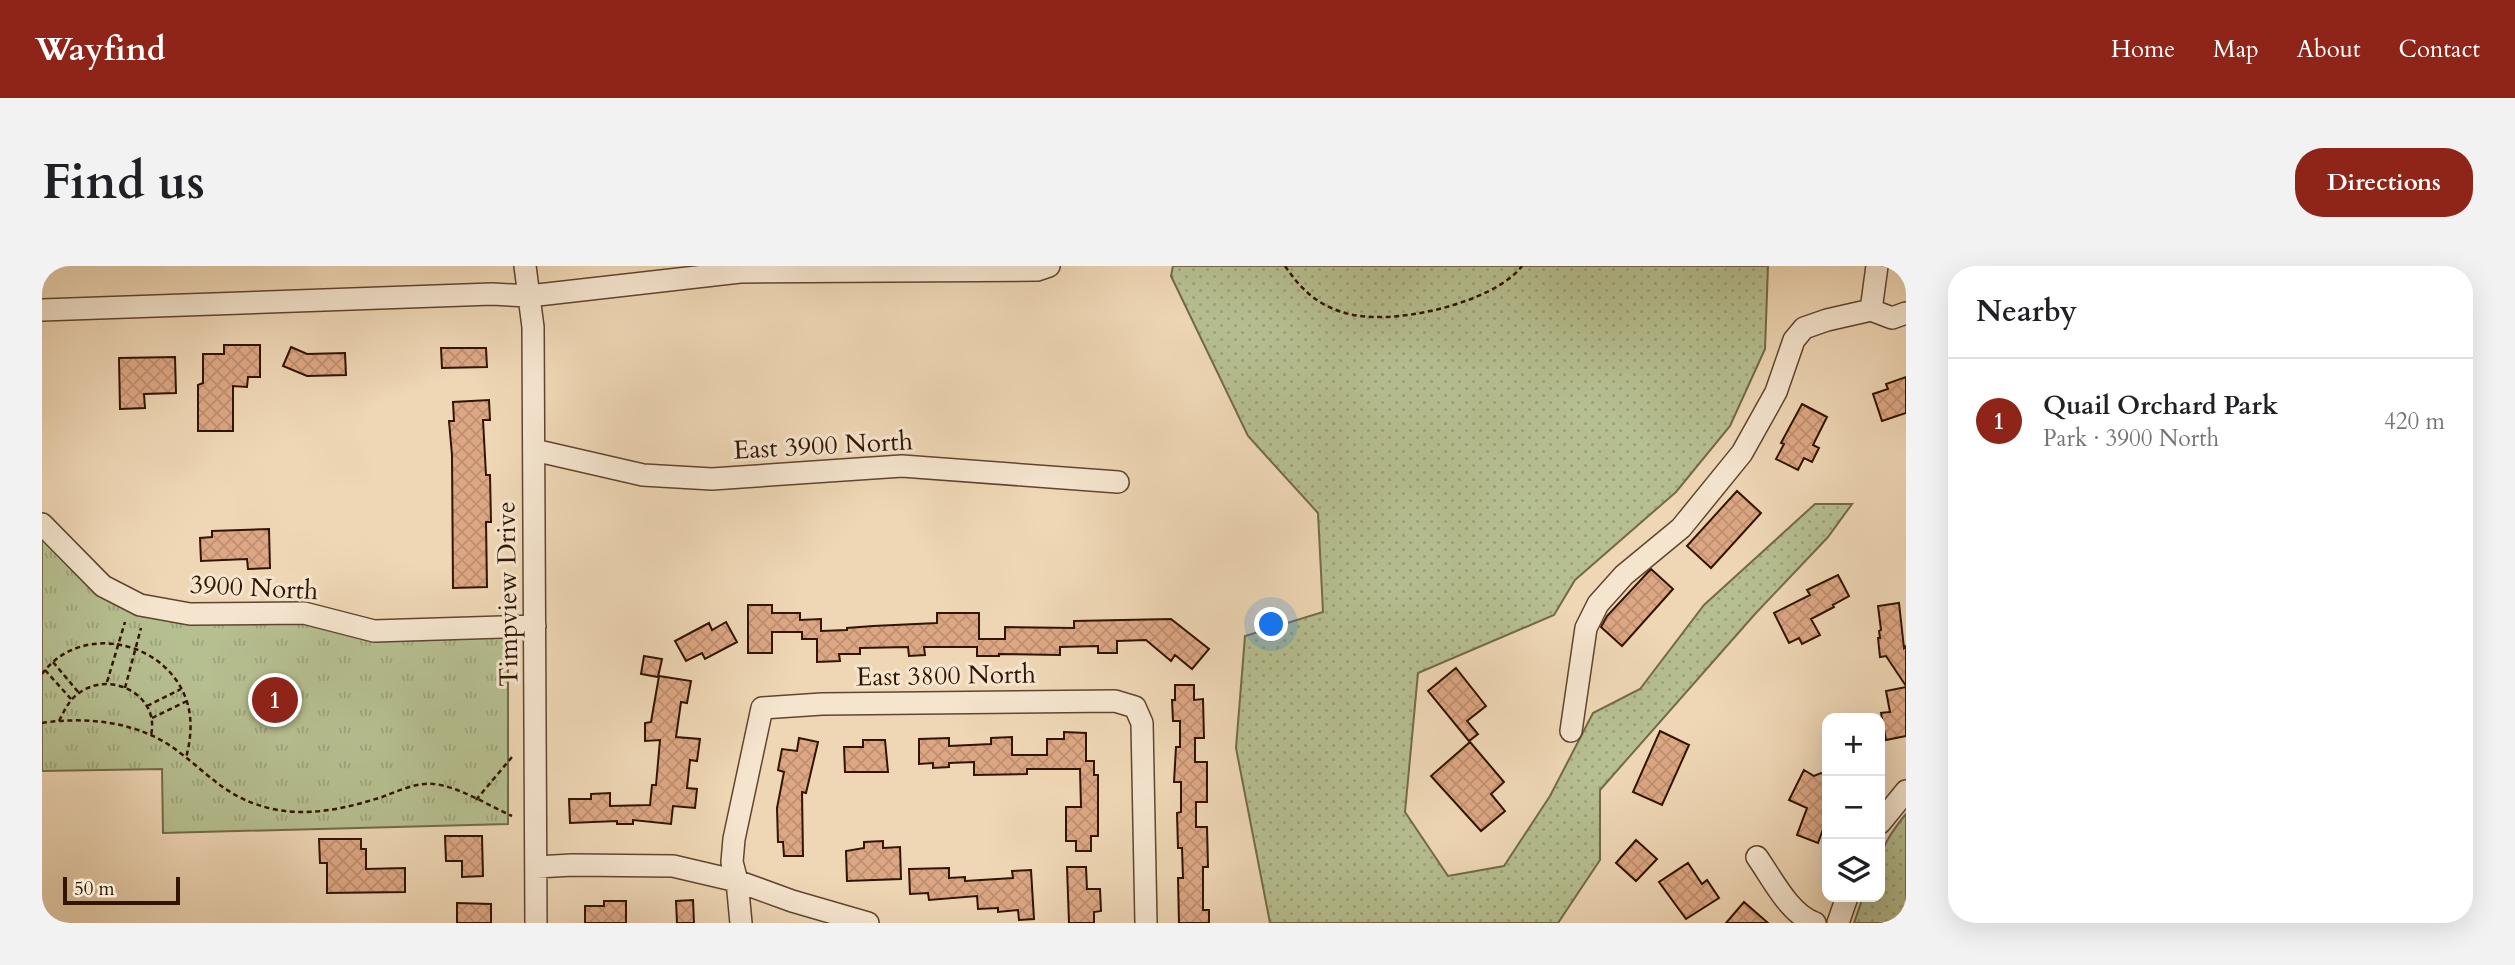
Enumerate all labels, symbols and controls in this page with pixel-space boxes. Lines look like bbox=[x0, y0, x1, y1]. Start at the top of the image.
text: Wayfind bbox=[35, 27, 166, 72]
text: Home bbox=[2111, 33, 2175, 66]
text: Map bbox=[2213, 33, 2259, 66]
text: About bbox=[2297, 33, 2361, 66]
text: Contact bbox=[2399, 33, 2480, 66]
button: Directions bbox=[2295, 148, 2473, 217]
text: Find us bbox=[42, 149, 205, 216]
text: Nearby bbox=[1976, 291, 2077, 332]
text: Quail Orchard Park bbox=[2043, 388, 2278, 423]
text: 1 bbox=[1993, 406, 2005, 437]
text: 420 m bbox=[2384, 406, 2445, 437]
street label: East 3900 North bbox=[732, 423, 914, 468]
text: Park · 3900 North bbox=[2043, 423, 2219, 454]
street label: Timpview Drive bbox=[488, 501, 527, 687]
street label: 3900 North bbox=[189, 567, 319, 608]
your location bbox=[1254, 607, 1288, 641]
street label: East 3800 North bbox=[856, 656, 1036, 695]
pin: 1 bbox=[252, 674, 298, 726]
map controls bbox=[1822, 713, 1885, 902]
button: + bbox=[1822, 713, 1885, 776]
button: − bbox=[1822, 776, 1885, 839]
button: layers bbox=[1822, 839, 1885, 902]
scale bar bbox=[63, 874, 180, 906]
text: 50 m bbox=[74, 876, 115, 902]

